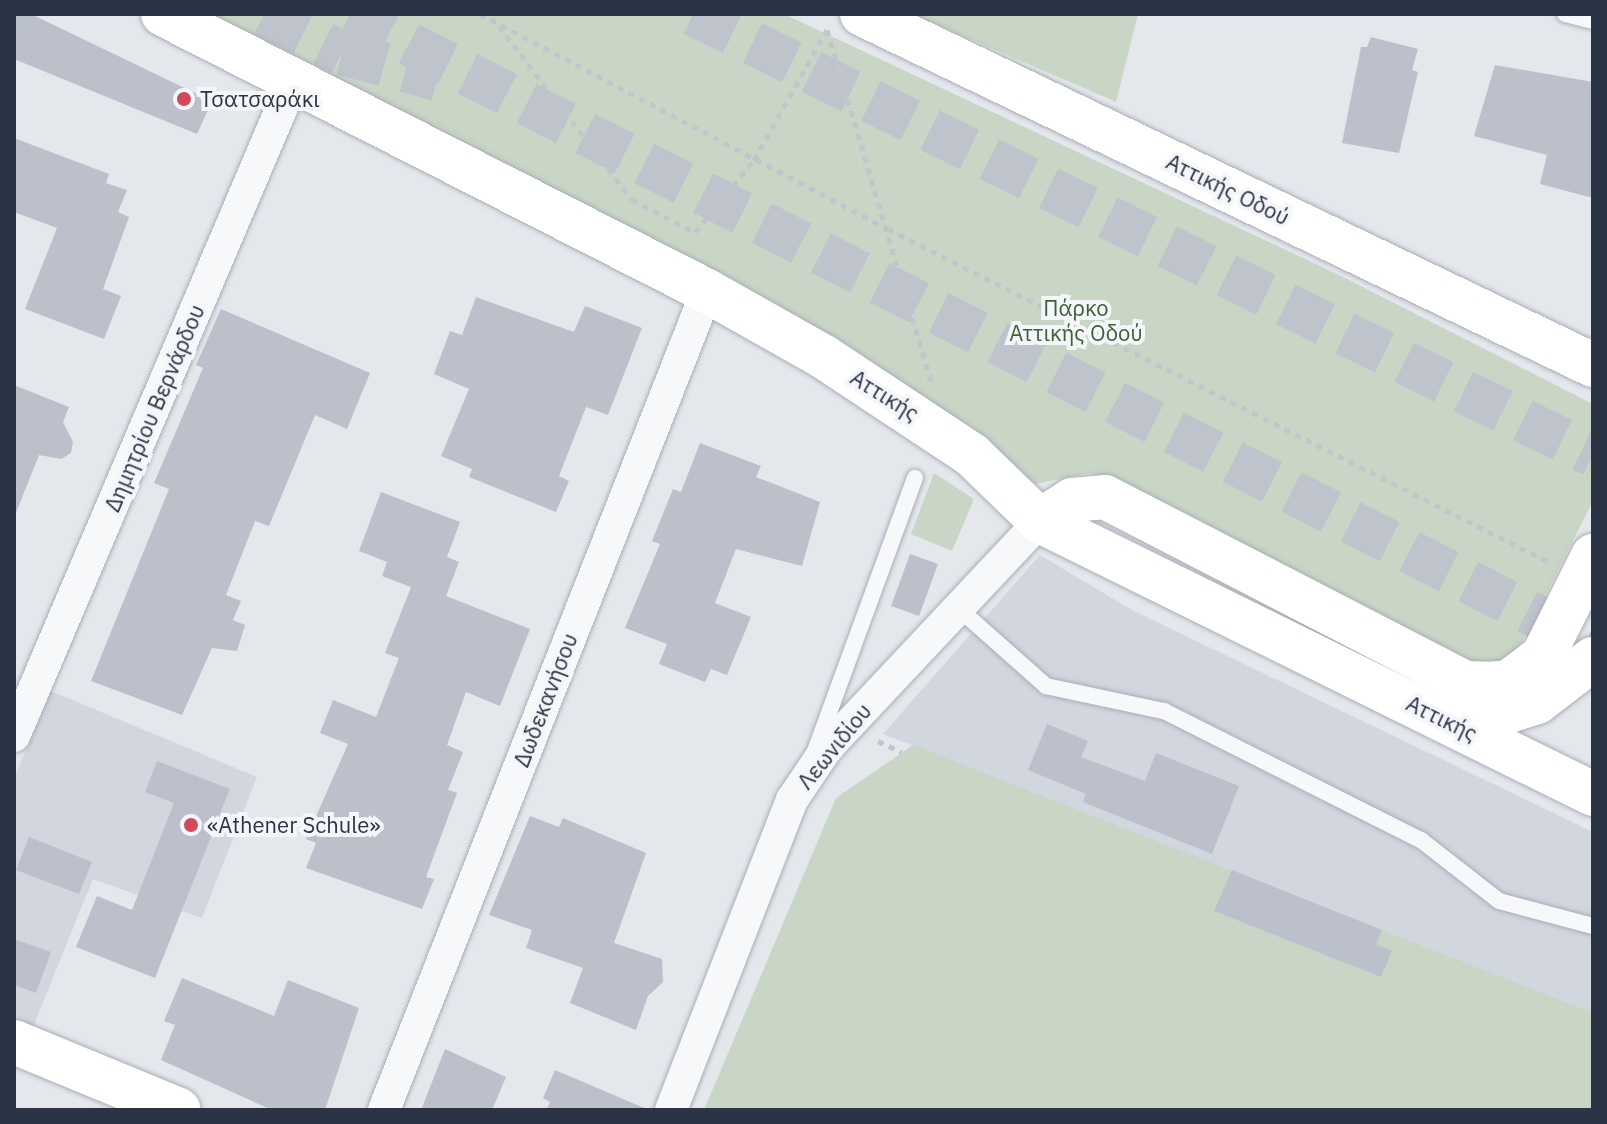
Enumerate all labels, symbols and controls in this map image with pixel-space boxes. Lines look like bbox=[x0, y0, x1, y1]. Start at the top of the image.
place label: Τσατσαράκι bbox=[200, 86, 320, 112]
marker: Τσατσαράκι bbox=[175, 90, 193, 108]
street label: Αττικής Οδού bbox=[1162, 148, 1294, 230]
park label: Πάρκο Αττικής Οδού bbox=[1009, 294, 1143, 346]
street label: Δημητρίου Βερνάρδου bbox=[98, 300, 210, 516]
street label: Αττικής bbox=[846, 364, 924, 426]
street label: Δωδεκανήσου bbox=[507, 629, 583, 771]
street label: Αττικής bbox=[1402, 690, 1482, 746]
street label: Λεωνιδίου bbox=[791, 698, 877, 794]
place label: «Athener Schule» bbox=[207, 812, 381, 838]
marker: «Athener Schule» bbox=[182, 816, 200, 834]

